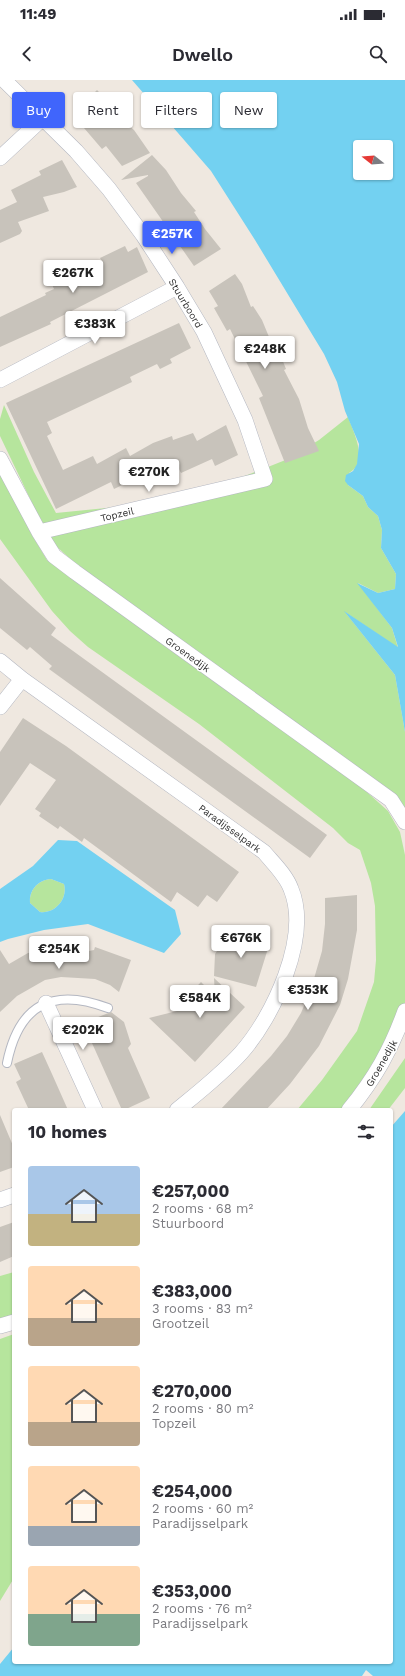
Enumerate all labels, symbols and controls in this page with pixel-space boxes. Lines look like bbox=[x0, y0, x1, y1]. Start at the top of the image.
text: 11:49 bbox=[20, 5, 56, 23]
icon: back bbox=[16, 43, 38, 65]
icon: search bbox=[367, 43, 389, 65]
text: Dwello bbox=[172, 44, 233, 65]
chip: Buy bbox=[12, 92, 65, 128]
chip: Rent bbox=[73, 92, 133, 128]
chip: Filters bbox=[141, 92, 212, 128]
chip: New bbox=[220, 92, 277, 128]
north arrow bbox=[353, 140, 393, 180]
map controls bbox=[353, 140, 393, 180]
pin: €257K bbox=[144, 221, 200, 255]
text: €257K bbox=[152, 226, 192, 241]
pin: €267K bbox=[45, 260, 101, 294]
text: €267K bbox=[52, 265, 94, 280]
street label: Stuurboord bbox=[167, 277, 205, 330]
pin: €383K bbox=[67, 311, 123, 345]
text: €383K bbox=[74, 316, 116, 331]
pin: €248K bbox=[237, 336, 293, 370]
text: €248K bbox=[244, 341, 286, 356]
pin: €270K bbox=[121, 459, 177, 493]
text: €270K bbox=[128, 464, 170, 479]
street label: Topzeil bbox=[99, 505, 135, 524]
street label: Groenedijk bbox=[163, 635, 212, 674]
street label: Paradijsselpark bbox=[197, 802, 263, 855]
pin: €676K bbox=[213, 925, 269, 959]
text: €676K bbox=[220, 930, 262, 945]
pin: €254K bbox=[31, 936, 87, 970]
text: €254K bbox=[38, 941, 80, 956]
pin: €353K bbox=[280, 977, 336, 1011]
text: €353K bbox=[287, 982, 329, 997]
pin: €584K bbox=[172, 985, 228, 1019]
text: €584K bbox=[179, 990, 221, 1005]
pin: €202K bbox=[55, 1017, 111, 1051]
text: €202K bbox=[62, 1022, 104, 1037]
street label: Groenedijk bbox=[364, 1038, 399, 1089]
icon: filters bbox=[355, 1121, 377, 1143]
text: 10 homes bbox=[28, 1122, 107, 1142]
text: €257,000 bbox=[152, 1181, 229, 1201]
icon: home bbox=[60, 1182, 108, 1230]
text: 2 rooms · 68 m² bbox=[152, 1201, 253, 1216]
text: Stuurboord bbox=[152, 1216, 224, 1231]
text: €383,000 bbox=[152, 1281, 232, 1301]
icon: home bbox=[60, 1282, 108, 1330]
text: 3 rooms · 83 m² bbox=[152, 1301, 253, 1316]
text: Grootzeil bbox=[152, 1316, 209, 1331]
text: €270,000 bbox=[152, 1381, 232, 1401]
icon: home bbox=[60, 1382, 108, 1430]
text: 2 rooms · 80 m² bbox=[152, 1401, 253, 1416]
text: Topzeil bbox=[152, 1416, 196, 1431]
text: €254,000 bbox=[152, 1481, 233, 1501]
icon: home bbox=[60, 1482, 108, 1530]
text: 2 rooms · 60 m² bbox=[152, 1501, 253, 1516]
text: Paradijsselpark bbox=[152, 1516, 248, 1531]
text: €353,000 bbox=[152, 1581, 232, 1601]
icon: home bbox=[60, 1582, 108, 1630]
text: 2 rooms · 76 m² bbox=[152, 1601, 252, 1616]
text: Paradijsselpark bbox=[152, 1616, 248, 1631]

